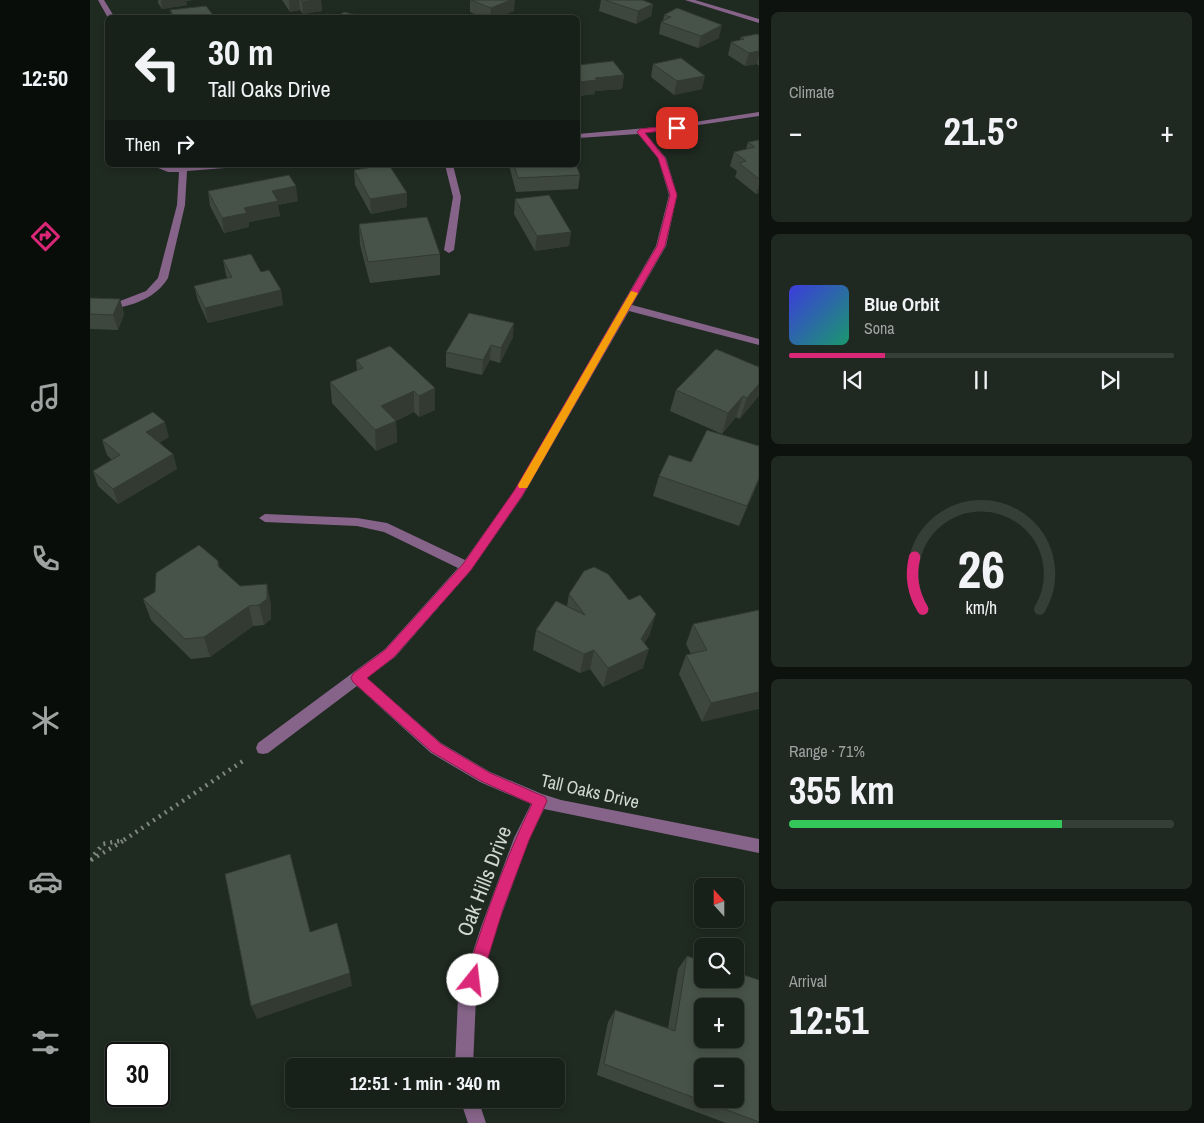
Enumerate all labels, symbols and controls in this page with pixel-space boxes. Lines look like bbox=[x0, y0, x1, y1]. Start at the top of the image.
text: 30 m bbox=[208, 29, 273, 76]
icon: left bbox=[125, 35, 190, 100]
text: 12:50 bbox=[22, 63, 68, 93]
text: Tall Oaks Drive bbox=[208, 74, 331, 104]
text: Climate bbox=[789, 81, 834, 103]
text: 21.5° bbox=[944, 106, 1019, 157]
pin bbox=[656, 107, 698, 149]
text: − bbox=[789, 113, 802, 151]
text: + bbox=[1161, 113, 1174, 151]
icon: arrive bbox=[663, 114, 691, 142]
icon: right bbox=[171, 130, 199, 158]
text: Then bbox=[125, 131, 161, 157]
icon: directions bbox=[28, 219, 63, 254]
text: Blue Orbit bbox=[864, 291, 939, 317]
text: Sona bbox=[864, 317, 895, 339]
icon: previous bbox=[839, 366, 867, 394]
icon: pause bbox=[967, 366, 995, 394]
icon: next bbox=[1096, 366, 1124, 394]
icon: music bbox=[28, 380, 63, 415]
text: 26 bbox=[958, 534, 1005, 604]
icon: phone bbox=[28, 541, 63, 576]
text: km/h bbox=[966, 596, 997, 620]
icon: climate bbox=[28, 703, 63, 738]
text: Range · 71% bbox=[789, 740, 865, 762]
text: 355 km bbox=[789, 765, 895, 816]
street label: Tall Oaks Drive bbox=[538, 768, 642, 814]
street label: Oak Hills Drive bbox=[450, 822, 518, 940]
icon: car bbox=[28, 864, 63, 899]
north arrow bbox=[694, 878, 744, 928]
map controls bbox=[694, 878, 744, 1108]
button: search bbox=[694, 938, 744, 988]
position arrow bbox=[446, 953, 498, 1005]
text: Arrival bbox=[789, 970, 827, 992]
text: 12:51 bbox=[789, 995, 869, 1046]
button: + bbox=[694, 998, 744, 1048]
icon: filters bbox=[28, 1025, 63, 1060]
speed limit sign: 30 bbox=[105, 1042, 170, 1107]
button: − bbox=[694, 1058, 744, 1108]
text: 12:51 · 1 min · 340 m bbox=[350, 1070, 500, 1096]

